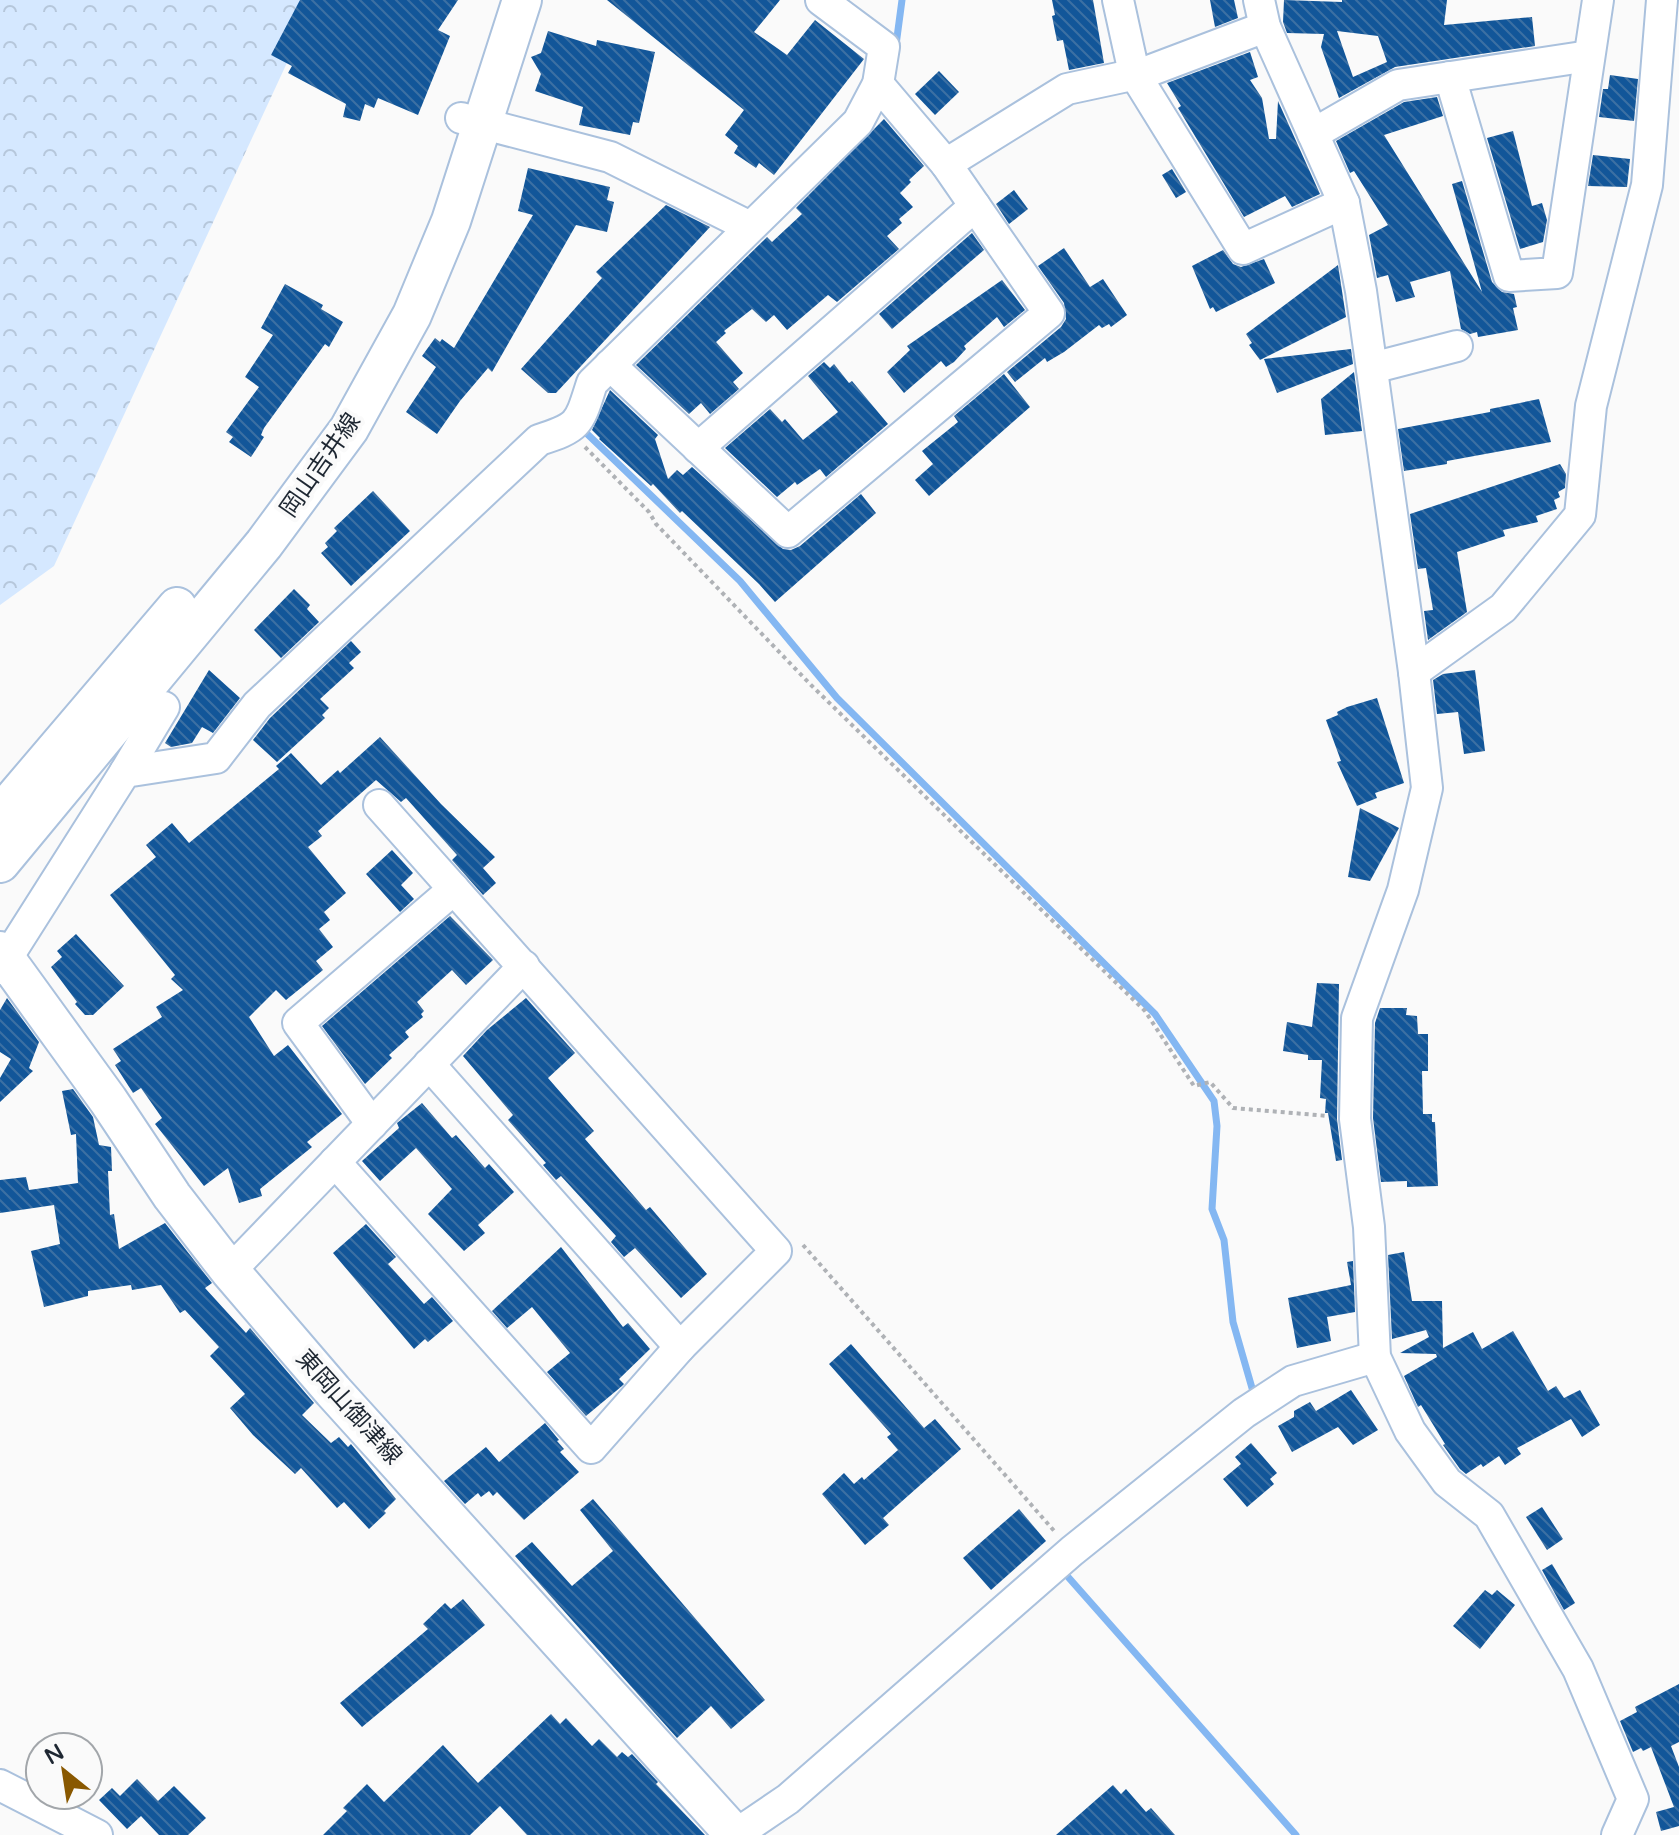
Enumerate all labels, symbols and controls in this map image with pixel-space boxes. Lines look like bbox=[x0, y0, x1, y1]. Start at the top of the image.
street label: 岡山吉井線 bbox=[274, 408, 367, 523]
street label: 東岡山御津線 bbox=[290, 1344, 408, 1471]
north arrow bbox=[24, 1731, 104, 1811]
text: N bbox=[40, 1739, 69, 1770]

